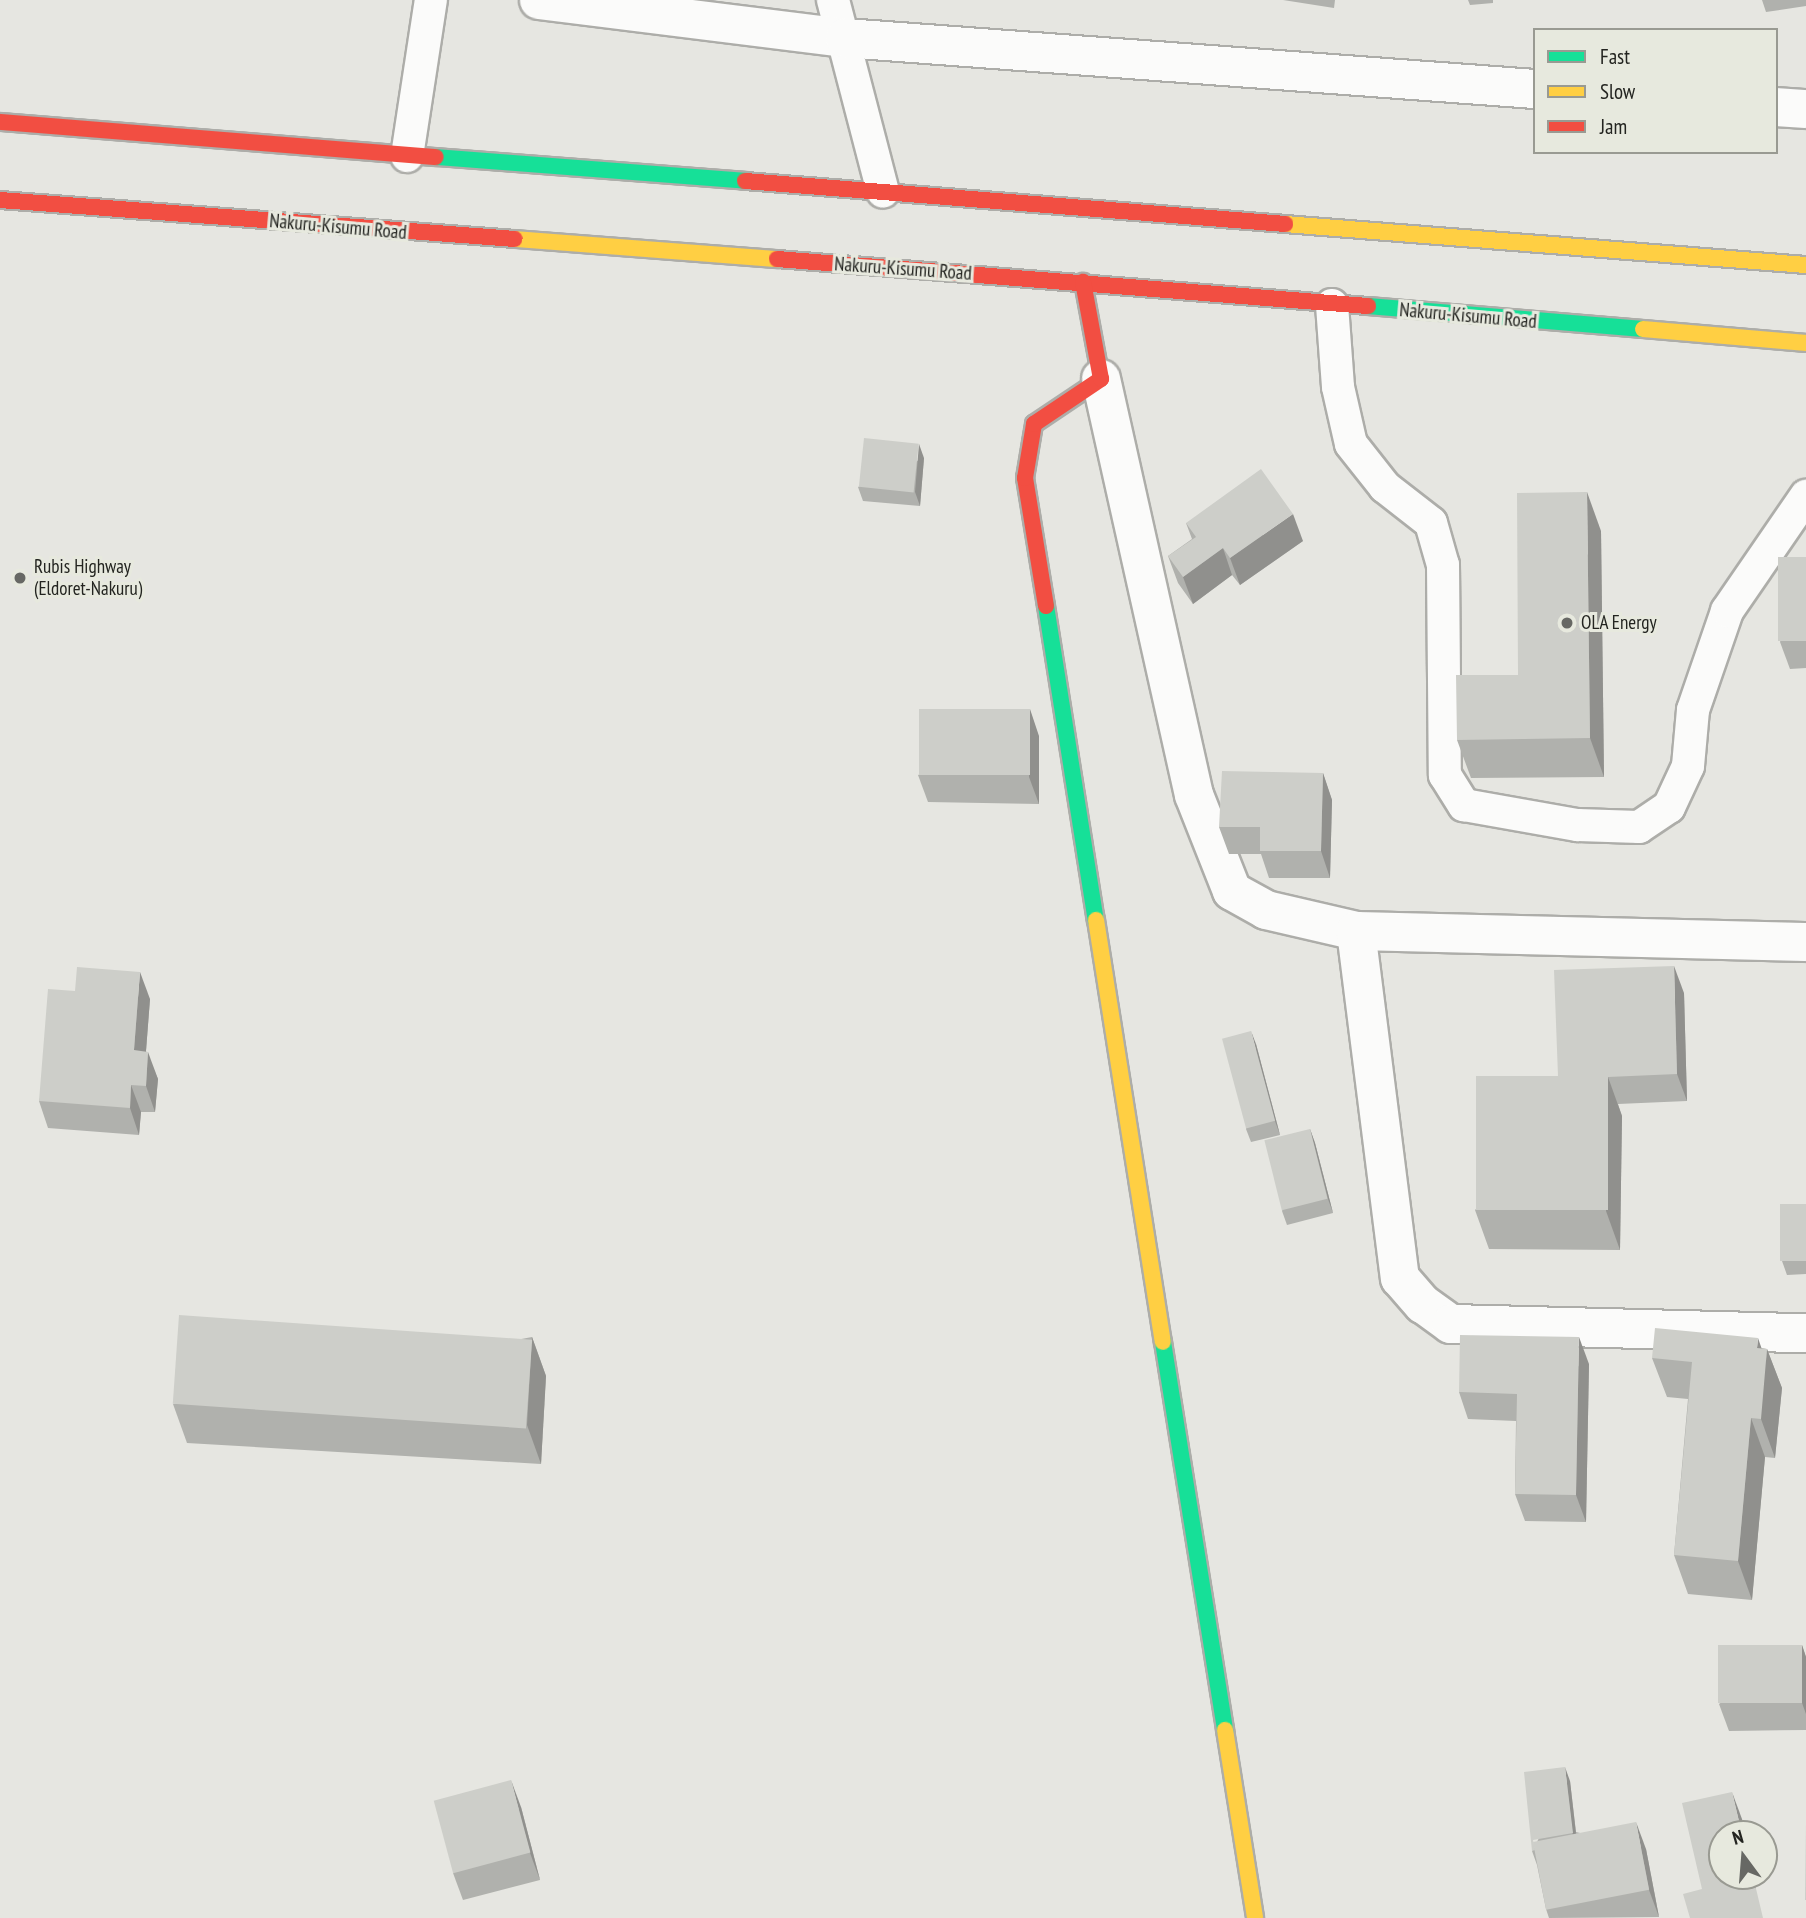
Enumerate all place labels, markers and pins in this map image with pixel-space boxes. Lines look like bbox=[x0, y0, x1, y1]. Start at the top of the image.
place label: Rubis Highway (Eldoret-Nakuru) bbox=[34, 556, 142, 600]
marker: Rubis Highway (Eldoret-Nakuru) bbox=[12, 570, 28, 586]
place label: OLA Energy bbox=[1581, 612, 1657, 634]
marker: OLA Energy bbox=[1559, 615, 1575, 631]

